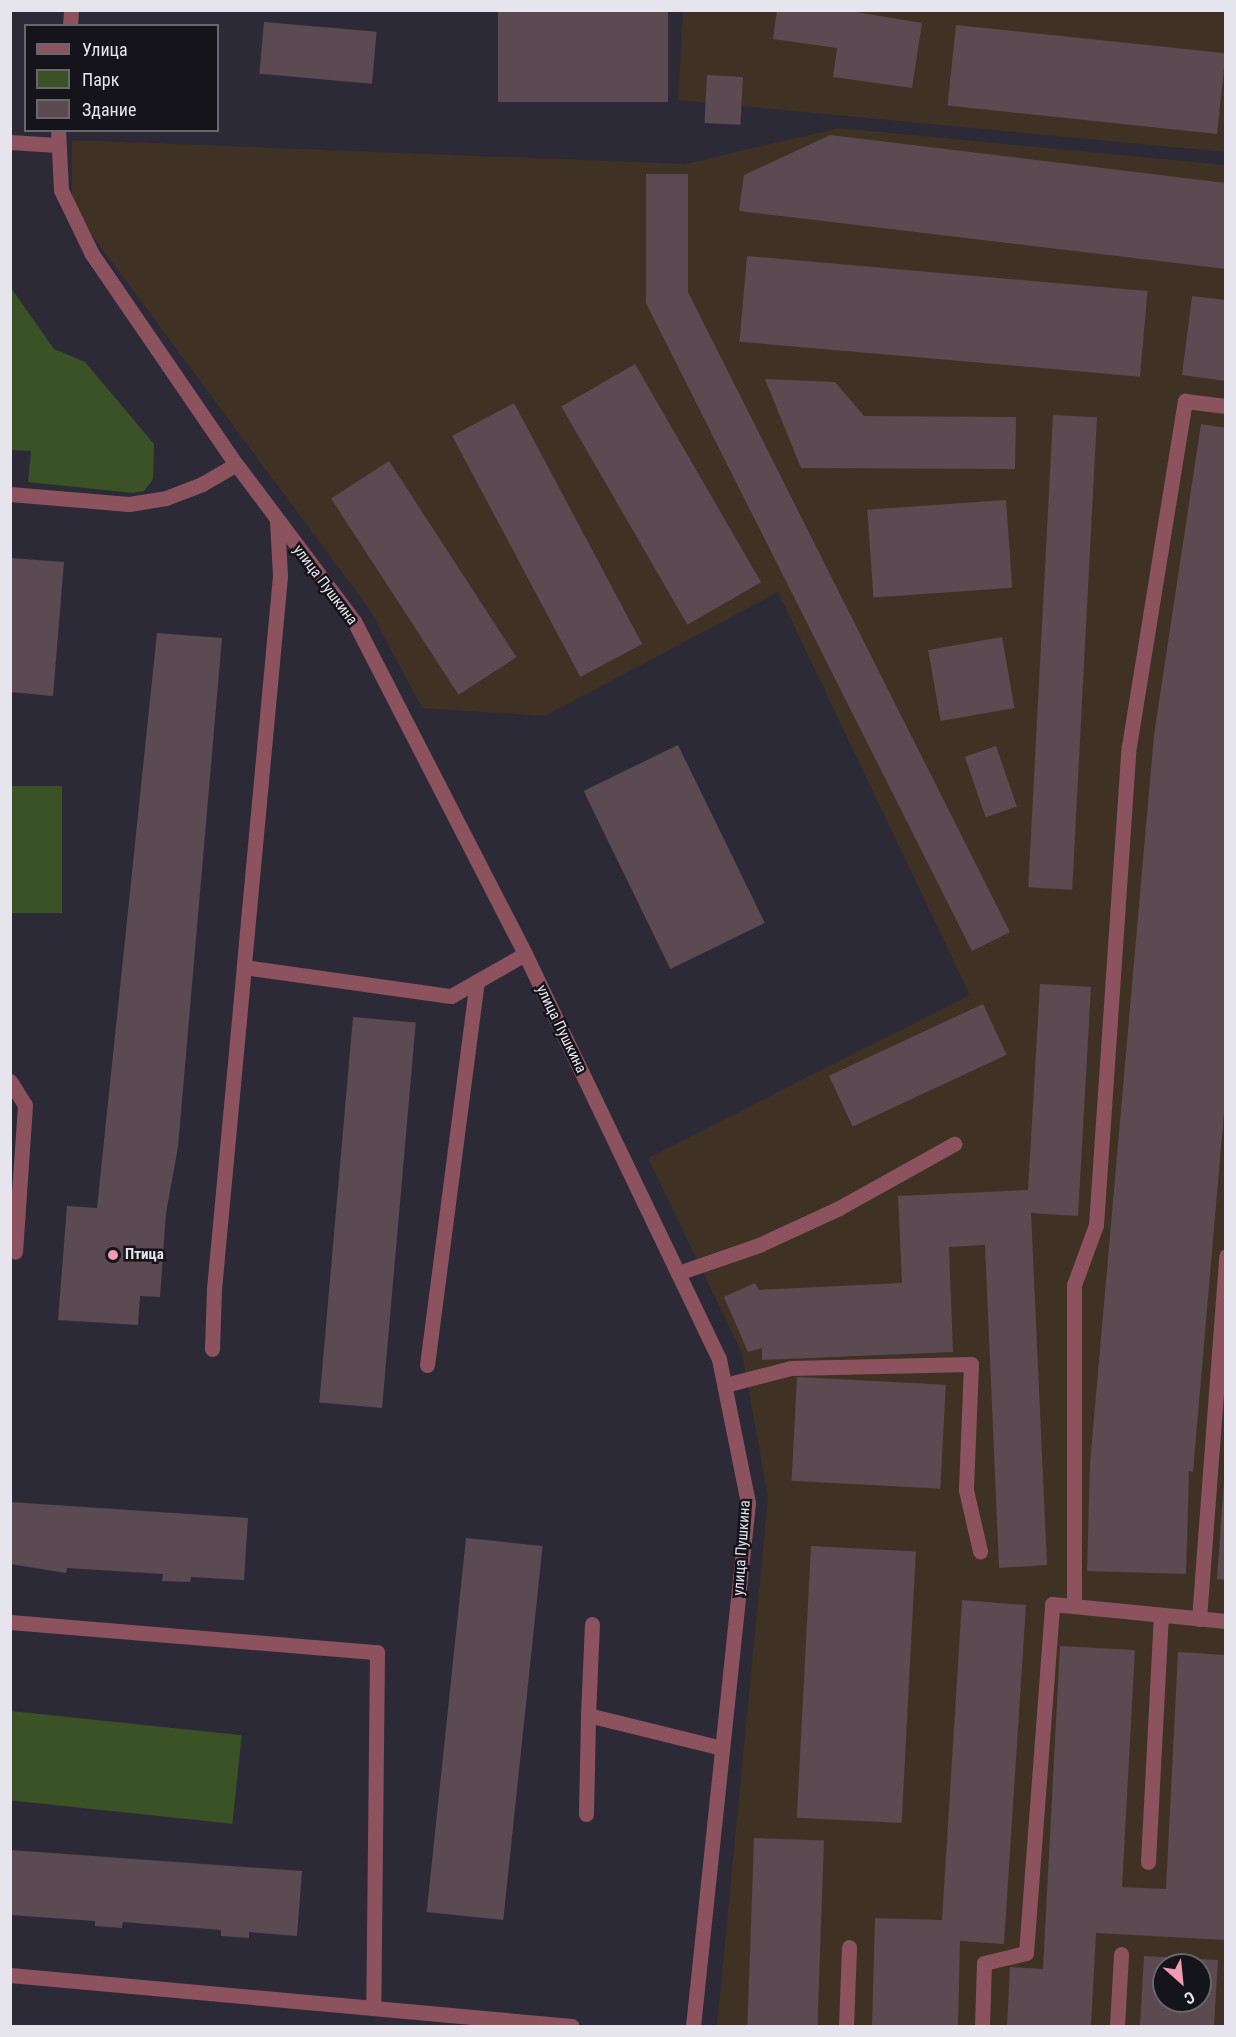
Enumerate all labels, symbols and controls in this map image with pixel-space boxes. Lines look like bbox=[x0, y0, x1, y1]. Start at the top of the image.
legend bbox=[24, 24, 219, 132]
text: Улица bbox=[82, 39, 128, 60]
text: Парк bbox=[82, 69, 119, 90]
text: Здание bbox=[82, 99, 136, 120]
street label: улица Пушкина bbox=[289, 541, 361, 629]
street label: улица Пушкина bbox=[532, 982, 590, 1076]
place label: Птица bbox=[125, 1246, 164, 1264]
marker: Птица bbox=[106, 1248, 120, 1262]
street label: улица Пушкина bbox=[730, 1500, 754, 1596]
north arrow bbox=[1152, 1953, 1212, 2013]
text: С bbox=[1181, 1987, 1198, 2008]

